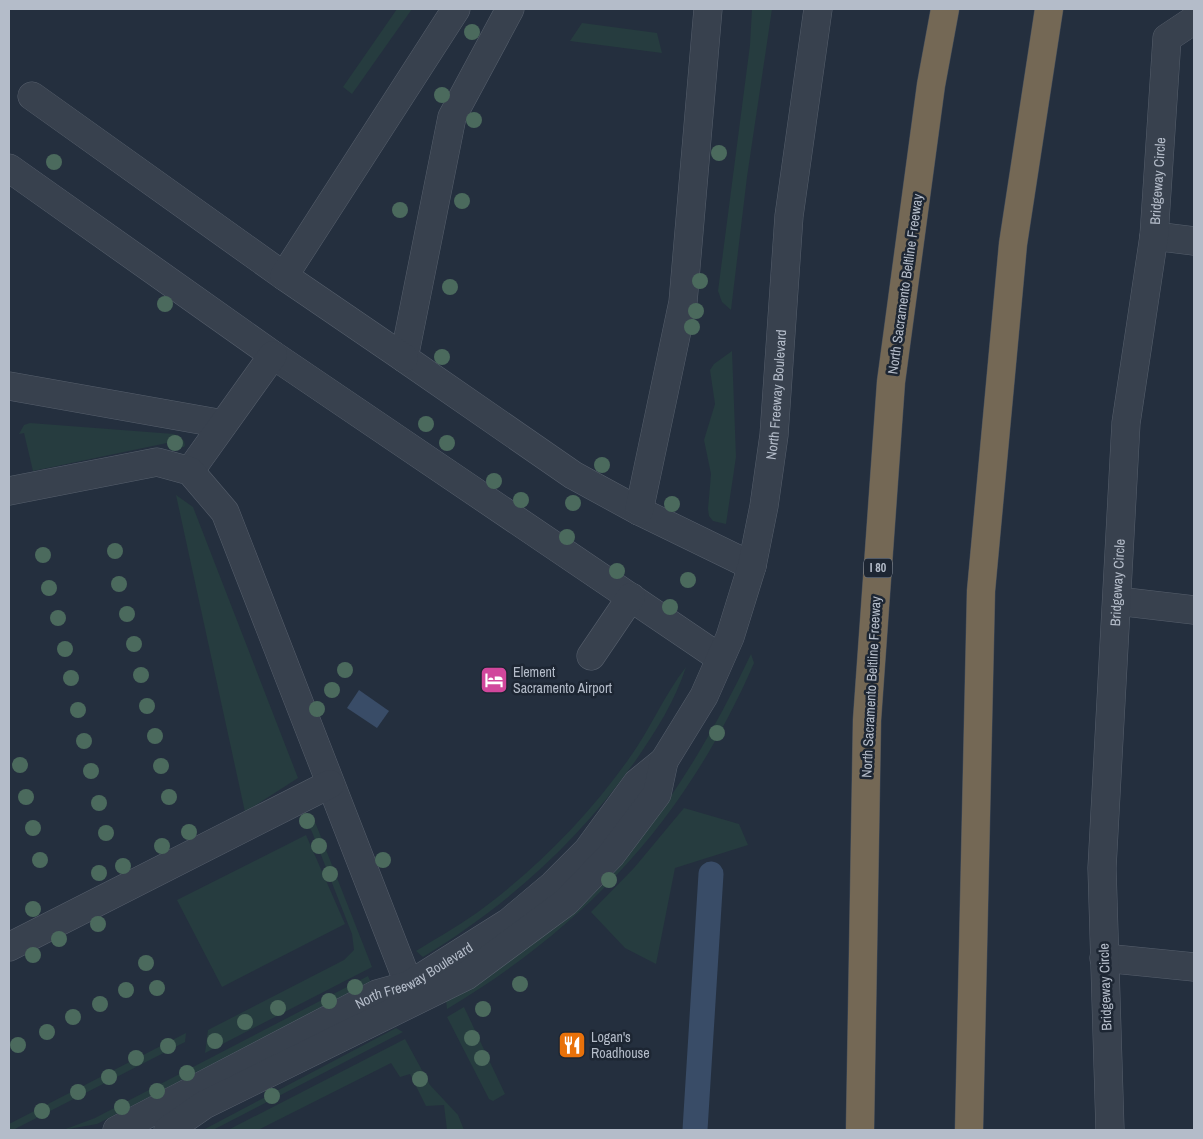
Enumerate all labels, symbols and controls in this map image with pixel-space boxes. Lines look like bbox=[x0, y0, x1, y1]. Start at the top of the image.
street label: Bridgeway Circle bbox=[1146, 137, 1169, 225]
street label: North Sacramento Beltline Freeway bbox=[883, 192, 927, 375]
street label: North Freeway Boulevard bbox=[762, 329, 790, 461]
street label: Bridgeway Circle bbox=[1106, 538, 1129, 627]
road number: I 80 bbox=[864, 558, 892, 578]
street label: North Sacramento Beltline Freeway bbox=[857, 595, 885, 778]
place label: Element Sacramento Airport bbox=[513, 663, 612, 697]
hotel icon: Element Sacramento Airport bbox=[479, 665, 509, 695]
street label: North Freeway Boulevard bbox=[352, 938, 476, 1013]
street label: Bridgeway Circle bbox=[1094, 943, 1116, 1031]
place label: Logan's Roadhouse bbox=[591, 1028, 650, 1062]
restaurant icon: Logan's Roadhouse bbox=[557, 1030, 587, 1060]

